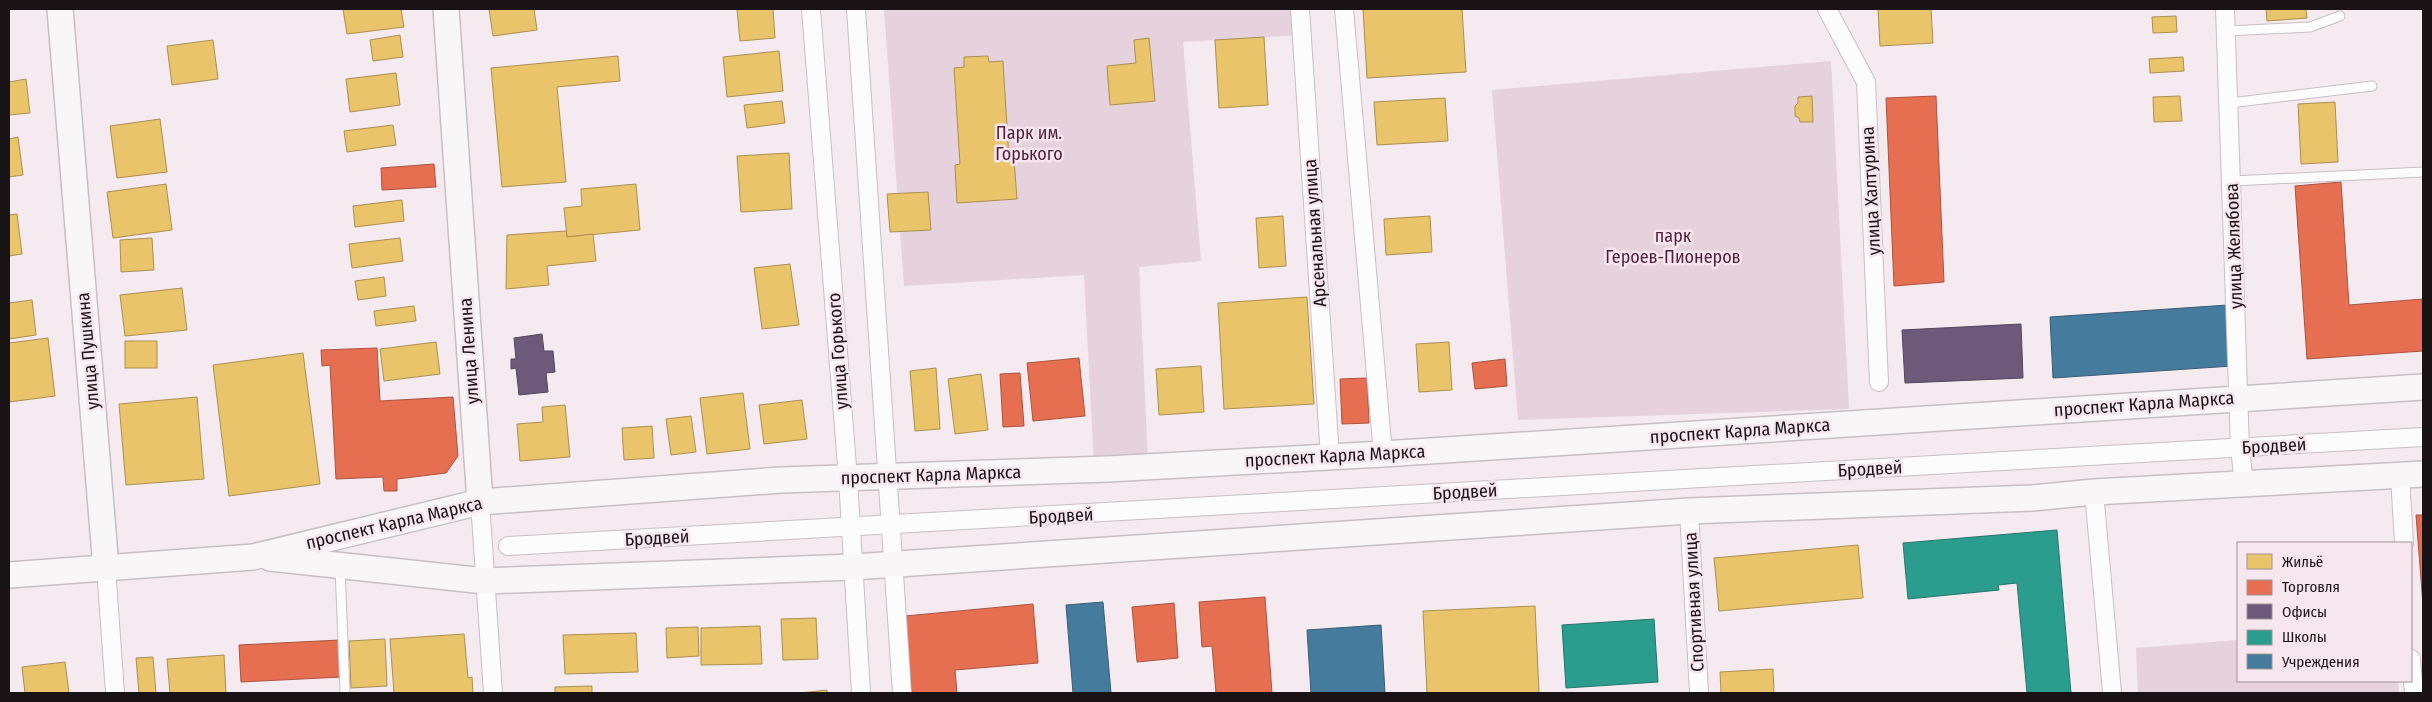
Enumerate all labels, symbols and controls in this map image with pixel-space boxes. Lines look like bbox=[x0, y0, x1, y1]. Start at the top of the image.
park label: Парк им. Горького bbox=[995, 122, 1063, 165]
street label: улица Халтурина bbox=[1857, 126, 1885, 256]
street label: Арсенальная улица bbox=[1299, 158, 1331, 308]
street label: улица Желябова bbox=[2221, 183, 2247, 309]
park label: парк Героев-Пионеров bbox=[1605, 225, 1741, 268]
street label: улица Пушкина bbox=[72, 291, 104, 411]
street label: улица Горького bbox=[823, 292, 853, 410]
street label: улица Ленина bbox=[454, 297, 484, 405]
street label: проспект Карла Маркса bbox=[2053, 387, 2235, 421]
street label: проспект Карла Маркса bbox=[1649, 414, 1831, 448]
street label: Бродвей bbox=[2241, 433, 2307, 459]
street label: проспект Карла Маркса bbox=[1244, 440, 1426, 472]
street label: Бродвей bbox=[1837, 456, 1903, 482]
street label: проспект Карла Маркса bbox=[840, 461, 1022, 489]
street label: Бродвей bbox=[1432, 479, 1498, 505]
street label: проспект Карла Маркса bbox=[304, 492, 485, 554]
street label: Бродвей bbox=[1028, 503, 1094, 529]
street label: Бродвей bbox=[624, 525, 690, 551]
street label: Спортивная улица bbox=[1679, 531, 1709, 672]
legend bbox=[2237, 542, 2412, 682]
text: Жильё bbox=[2282, 553, 2323, 571]
text: Торговля bbox=[2282, 578, 2340, 596]
text: Офисы bbox=[2282, 603, 2327, 621]
text: Школы bbox=[2282, 628, 2327, 646]
text: Учреждения bbox=[2281, 653, 2360, 671]

